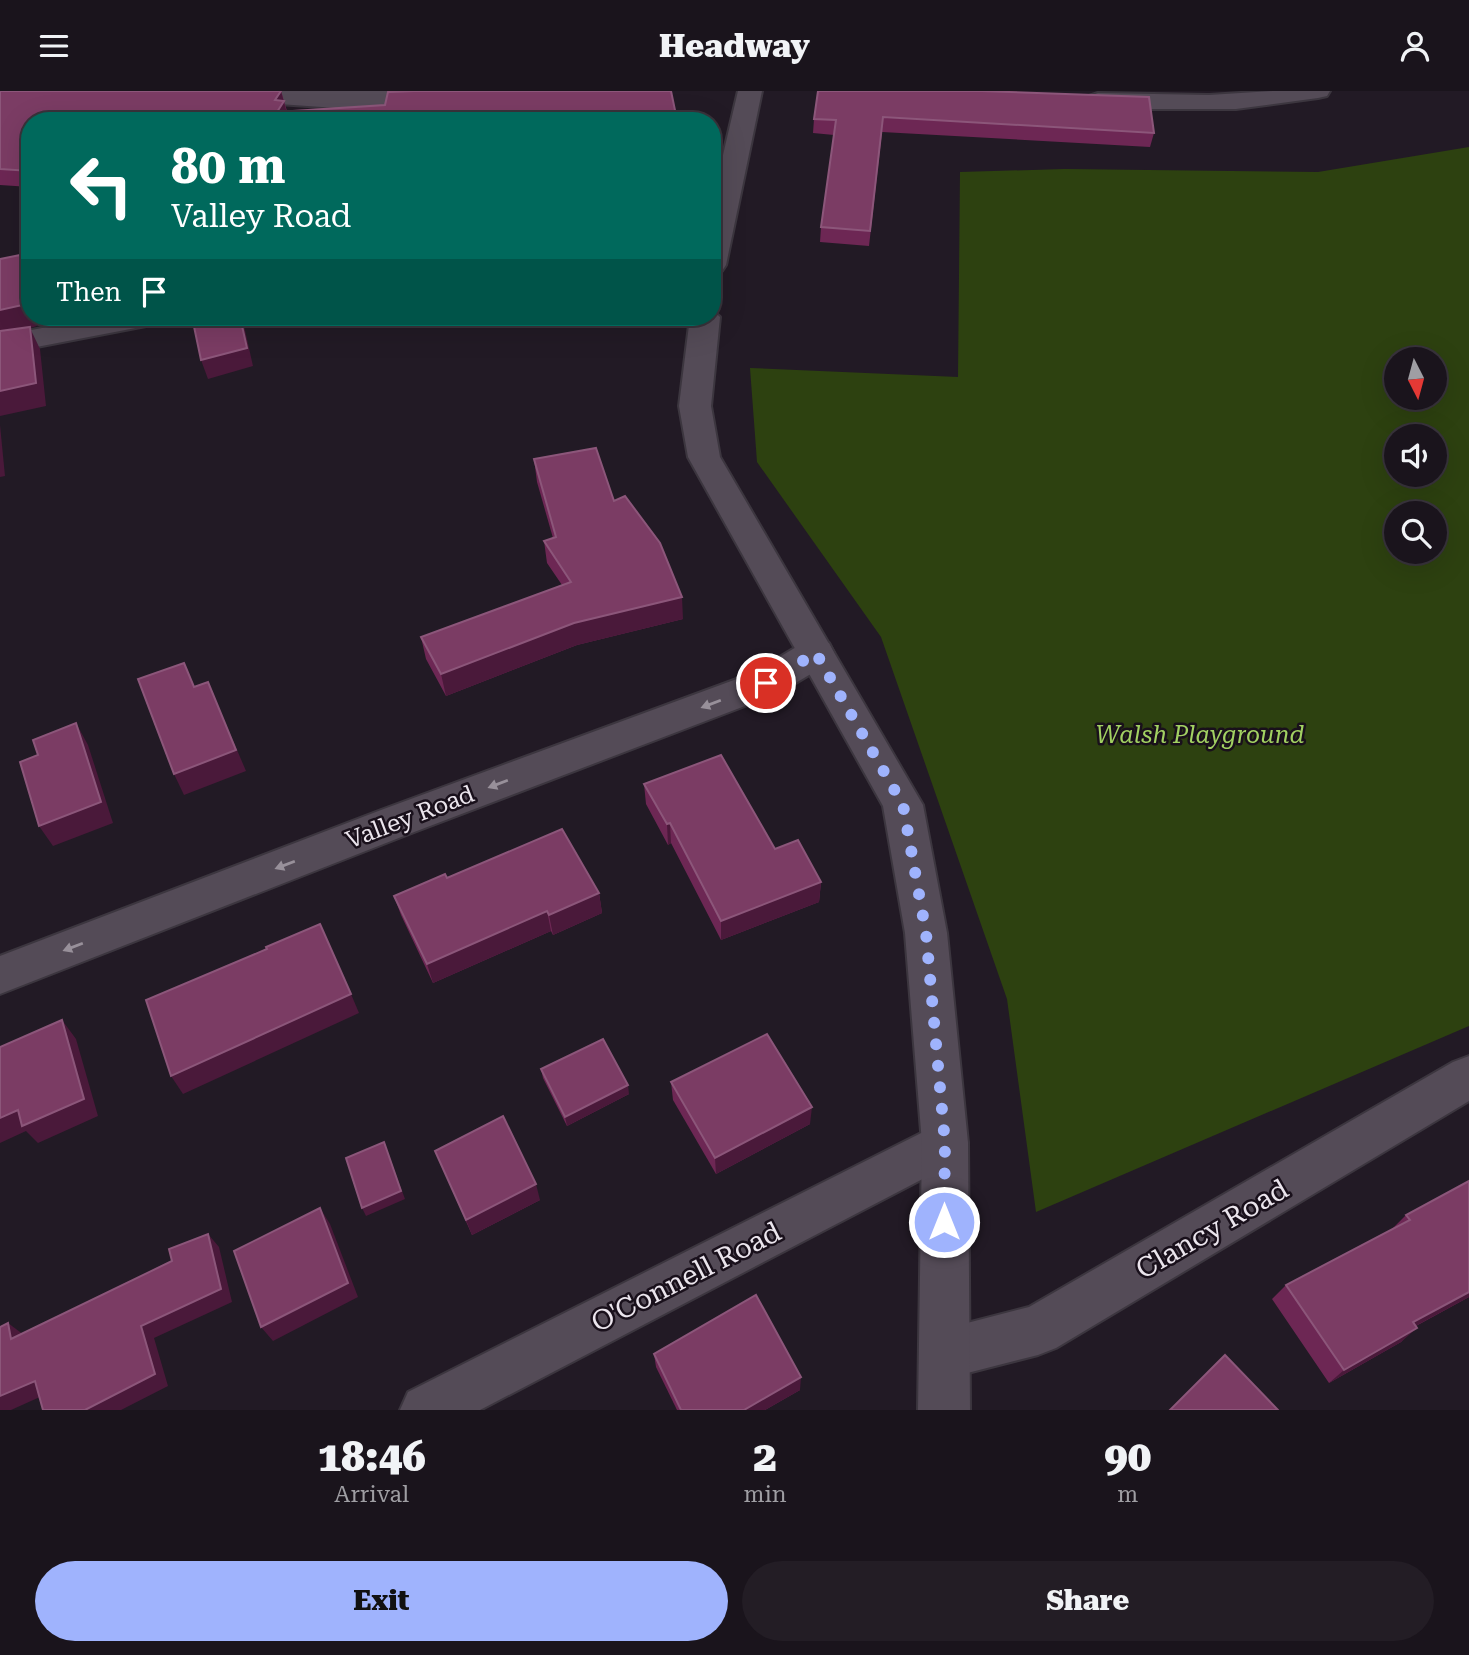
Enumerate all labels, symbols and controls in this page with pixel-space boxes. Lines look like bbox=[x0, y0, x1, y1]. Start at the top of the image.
icon: menu bbox=[35, 27, 73, 65]
text: Headway bbox=[659, 27, 810, 65]
icon: person bbox=[1396, 27, 1434, 65]
text: 80 m bbox=[171, 138, 286, 195]
icon: left bbox=[56, 140, 147, 231]
text: Valley Road bbox=[171, 197, 351, 235]
icon: arrive bbox=[135, 273, 173, 311]
text: Then bbox=[56, 277, 121, 307]
north arrow bbox=[1384, 347, 1447, 409]
map controls bbox=[1384, 347, 1447, 564]
button: sound bbox=[1384, 424, 1447, 487]
button: search bbox=[1384, 501, 1447, 564]
pin bbox=[736, 653, 796, 713]
icon: arrive bbox=[747, 664, 785, 702]
one-way arrow bbox=[700, 698, 721, 709]
park label: Walsh Playground bbox=[1096, 721, 1304, 749]
one-way arrow bbox=[487, 778, 508, 789]
street label: Valley Road bbox=[342, 780, 478, 854]
one-way arrow bbox=[275, 859, 296, 870]
one-way arrow bbox=[63, 941, 84, 952]
street label: Clancy Road bbox=[1130, 1172, 1294, 1286]
position arrow bbox=[907, 1185, 981, 1259]
street label: O'Connell Road bbox=[586, 1215, 786, 1339]
text: 18:46 bbox=[318, 1432, 426, 1481]
text: 2 bbox=[753, 1432, 777, 1481]
text: 90 bbox=[1104, 1432, 1151, 1481]
text: Arrival bbox=[334, 1481, 409, 1508]
text: min bbox=[743, 1481, 787, 1508]
text: m bbox=[1117, 1481, 1138, 1508]
button: Exit bbox=[35, 1561, 728, 1641]
button: Share bbox=[742, 1561, 1434, 1641]

